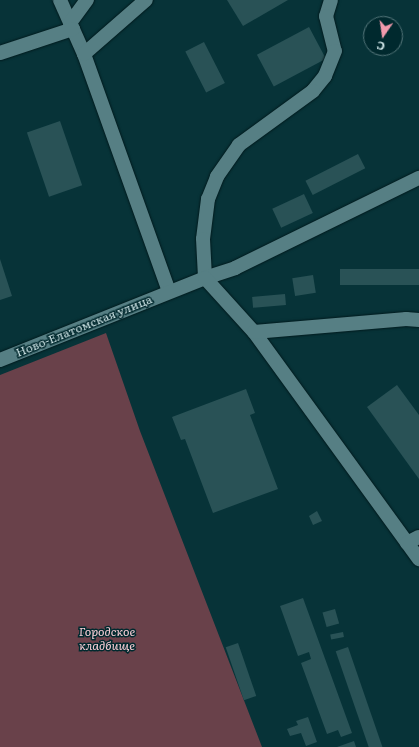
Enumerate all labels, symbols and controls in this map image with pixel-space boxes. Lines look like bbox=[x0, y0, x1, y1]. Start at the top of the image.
north arrow bbox=[363, 16, 403, 56]
text: С bbox=[375, 38, 386, 55]
street label: Ново-Елатомская улица bbox=[14, 292, 154, 360]
park label: Городское кладбище bbox=[79, 625, 135, 653]

